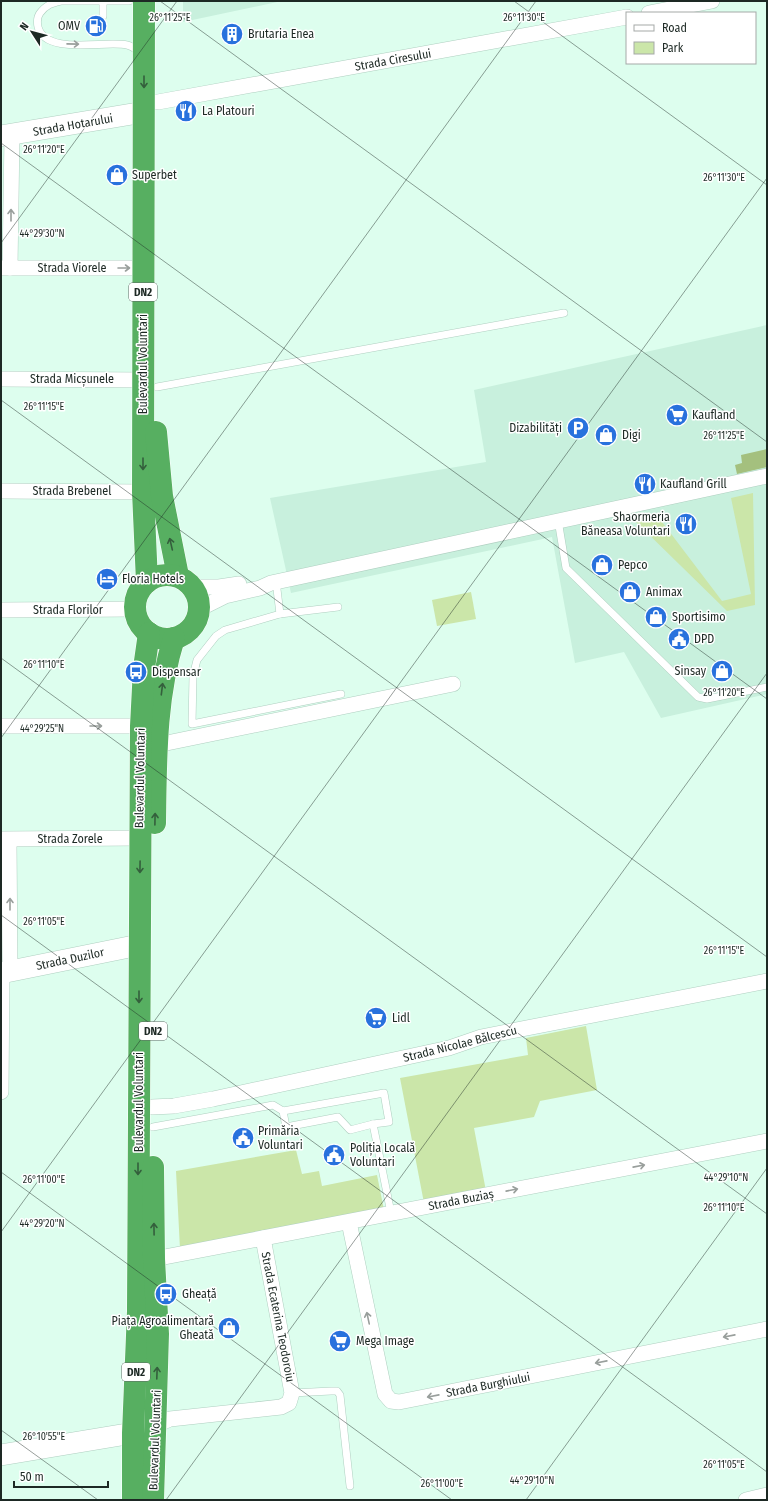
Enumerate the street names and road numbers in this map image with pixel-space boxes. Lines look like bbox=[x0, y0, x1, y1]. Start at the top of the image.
street label: Strada Ciresului bbox=[354, 46, 432, 74]
street label: Strada Hotarului bbox=[32, 111, 114, 139]
street label: Strada Viorele bbox=[38, 261, 107, 275]
road number: DN2 bbox=[129, 283, 157, 301]
street label: Bulevardul Voluntari bbox=[136, 314, 150, 414]
street label: Strada Micșunele bbox=[30, 372, 114, 387]
street label: Strada Brebenel bbox=[33, 484, 111, 498]
street label: Strada Florilor bbox=[33, 603, 104, 617]
street label: Bulevardul Voluntari bbox=[132, 728, 148, 828]
street label: Strada Zorele bbox=[37, 832, 103, 846]
street label: Strada Duzilor bbox=[35, 945, 106, 973]
road number: DN2 bbox=[139, 1022, 167, 1040]
street label: Strada Nicolae Bălcescu bbox=[402, 1023, 518, 1065]
street label: Bulevardul Voluntari bbox=[132, 1052, 146, 1152]
street label: Strada Buziaș bbox=[427, 1187, 495, 1214]
street label: Strada Ecaterina Teodoroiu bbox=[259, 1251, 297, 1383]
road number: DN2 bbox=[122, 1363, 150, 1381]
street label: Strada Burghiului bbox=[445, 1370, 531, 1400]
street label: Bulevardul Voluntari bbox=[146, 1390, 164, 1490]

